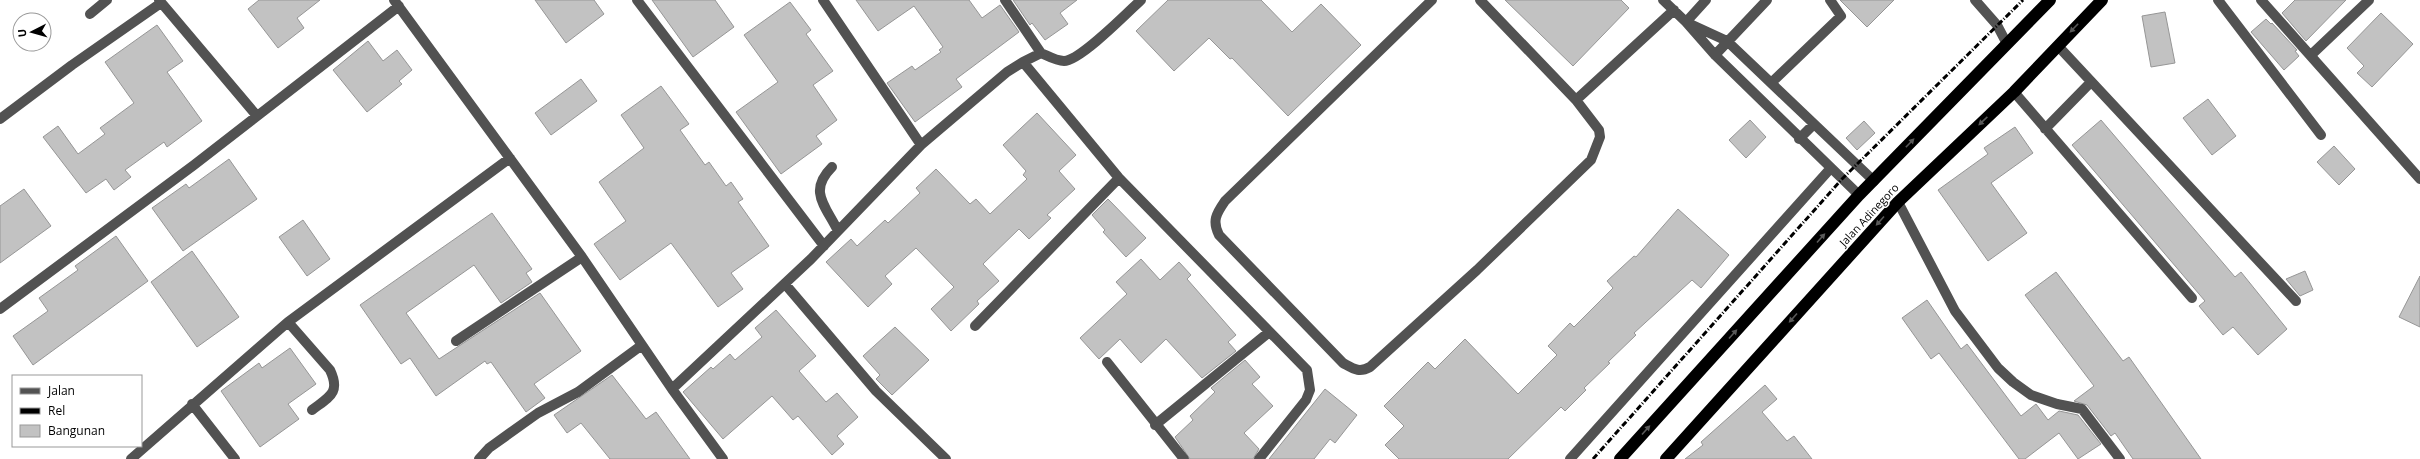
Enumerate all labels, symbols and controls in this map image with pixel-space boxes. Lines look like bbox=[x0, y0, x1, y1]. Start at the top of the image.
north arrow bbox=[12, 12, 52, 52]
one-way arrow bbox=[2070, 23, 2079, 33]
text: U bbox=[14, 28, 29, 38]
one-way arrow bbox=[1978, 116, 1988, 125]
one-way arrow bbox=[1905, 138, 1915, 148]
street label: Jalan Adinegoro bbox=[1835, 180, 1902, 250]
one-way arrow bbox=[1876, 216, 1885, 226]
one-way arrow bbox=[1816, 233, 1826, 243]
one-way arrow bbox=[1789, 313, 1798, 322]
one-way arrow bbox=[1729, 329, 1738, 339]
legend bbox=[12, 375, 142, 447]
text: Jalan bbox=[47, 382, 75, 399]
text: Rel bbox=[48, 402, 65, 419]
text: Bangunan bbox=[48, 422, 105, 439]
one-way arrow bbox=[1641, 425, 1651, 435]

